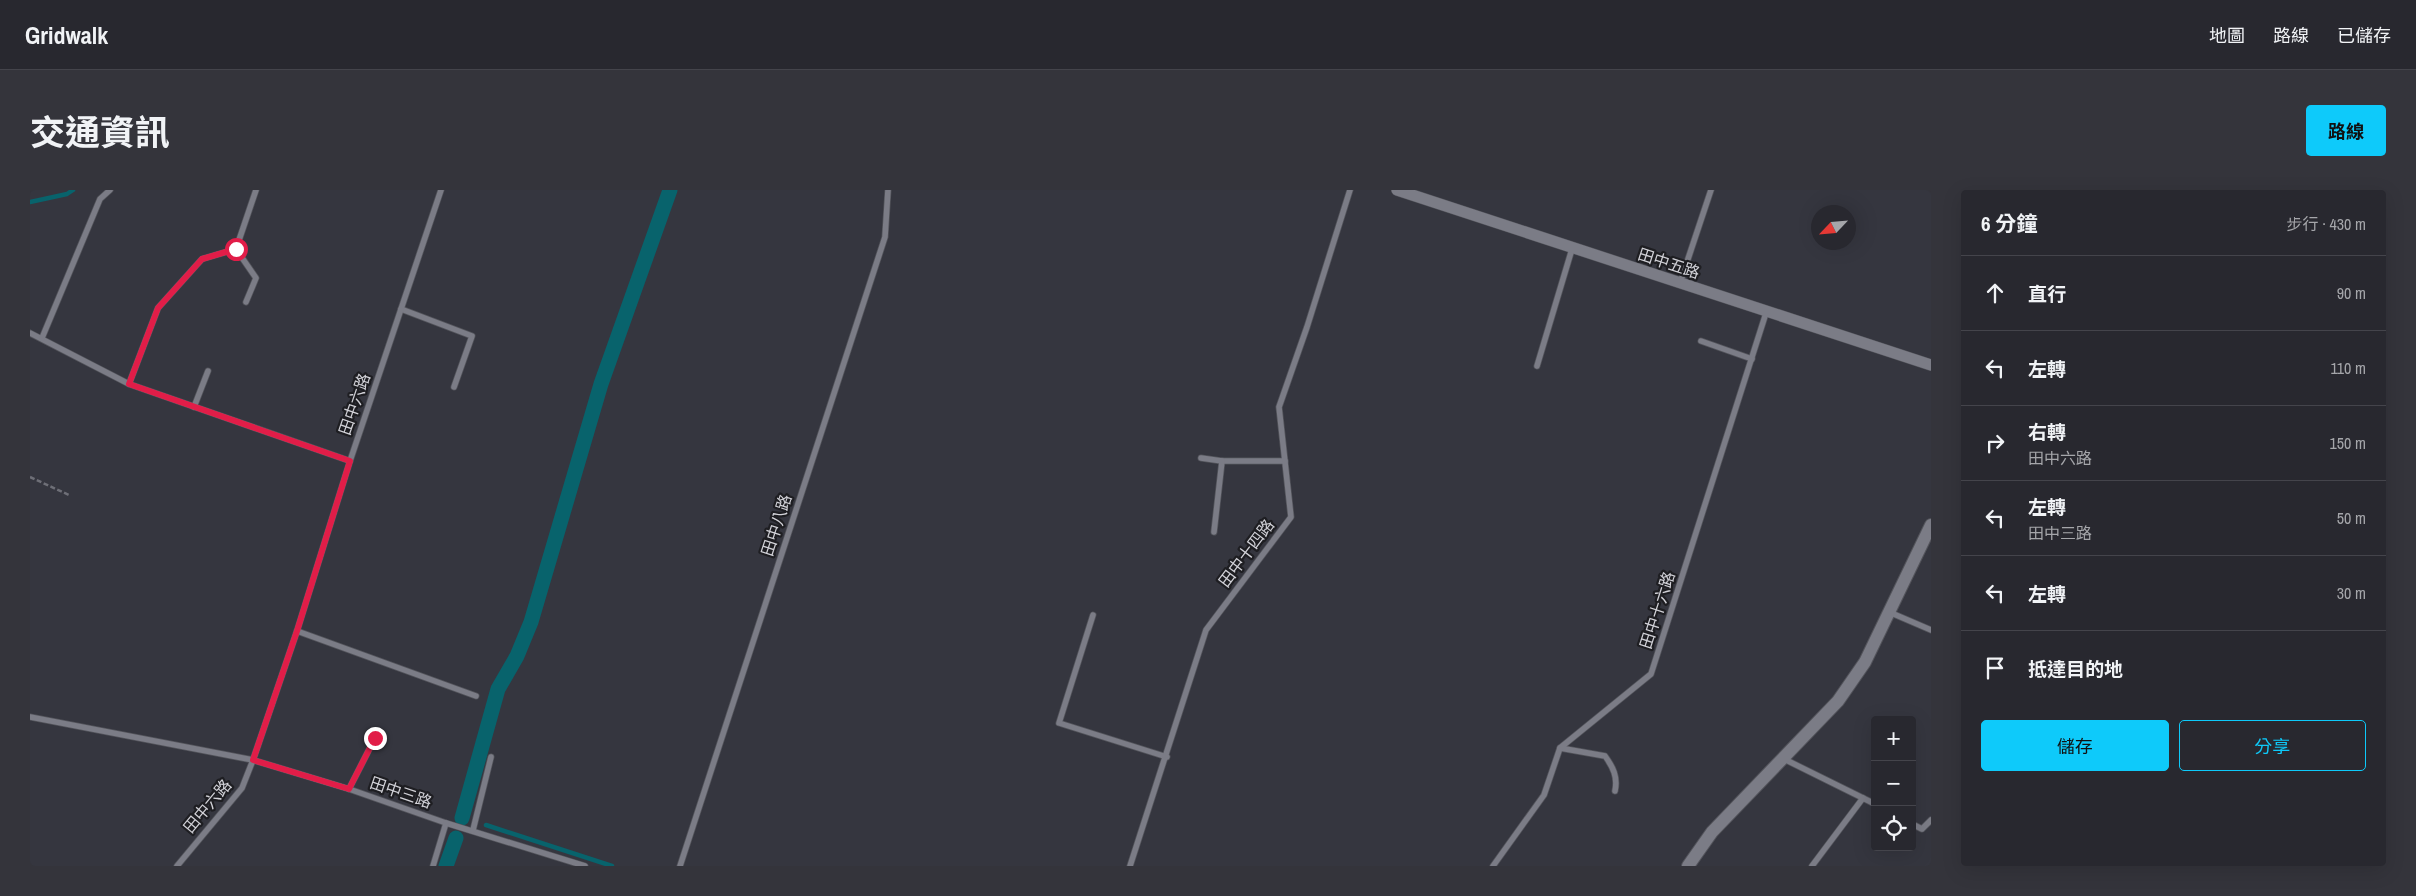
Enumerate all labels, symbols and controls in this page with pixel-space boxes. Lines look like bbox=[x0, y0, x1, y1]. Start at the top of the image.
text: Gridwalk bbox=[25, 19, 108, 51]
text: 地圖 bbox=[2209, 23, 2245, 48]
text: 路線 bbox=[2273, 23, 2309, 48]
text: 已儲存 bbox=[2337, 23, 2391, 48]
button: 路線 bbox=[2306, 105, 2386, 156]
text: 交通資訊 bbox=[30, 109, 170, 156]
north arrow bbox=[1811, 205, 1856, 250]
text: 6 分鐘 bbox=[1981, 209, 2037, 238]
text: 步行 · 430 m bbox=[2287, 213, 2366, 235]
route start bbox=[225, 238, 248, 261]
street label: 田中五路 bbox=[1635, 243, 1703, 283]
icon: ahead bbox=[1981, 279, 2009, 307]
text: 直行 bbox=[2028, 281, 2066, 307]
text: 90 m bbox=[2337, 282, 2366, 304]
icon: left bbox=[1981, 354, 2009, 382]
text: 左轉 bbox=[2028, 356, 2066, 382]
text: 110 m bbox=[2330, 357, 2366, 379]
street label: 田中六路 bbox=[333, 370, 375, 438]
text: 右轉 bbox=[2028, 419, 2066, 445]
icon: right bbox=[1981, 429, 2009, 457]
text: 150 m bbox=[2330, 432, 2366, 454]
text: 田中六路 bbox=[2028, 447, 2092, 469]
street label: 田中八路 bbox=[756, 491, 796, 559]
text: 左轉 bbox=[2028, 494, 2066, 520]
icon: left bbox=[1981, 504, 2009, 532]
text: 50 m bbox=[2337, 507, 2366, 529]
street label: 田中十四路 bbox=[1213, 514, 1279, 592]
text: 田中三路 bbox=[2028, 522, 2092, 544]
street label: 田中十六路 bbox=[1634, 569, 1680, 651]
icon: left bbox=[1981, 579, 2009, 607]
text: 左轉 bbox=[2028, 581, 2066, 607]
text: 30 m bbox=[2337, 582, 2366, 604]
icon: arrive bbox=[1981, 654, 2009, 682]
text: 抵達目的地 bbox=[2028, 656, 2123, 682]
map controls bbox=[1871, 716, 1916, 851]
button: + bbox=[1871, 716, 1916, 761]
button: 儲存 bbox=[1981, 720, 2169, 771]
button: 分享 bbox=[2179, 720, 2366, 771]
route end bbox=[364, 727, 387, 750]
button: − bbox=[1871, 761, 1916, 806]
street label: 田中三路 bbox=[367, 771, 435, 813]
street label: 田中六路 bbox=[178, 774, 236, 838]
button: locate bbox=[1871, 806, 1916, 851]

